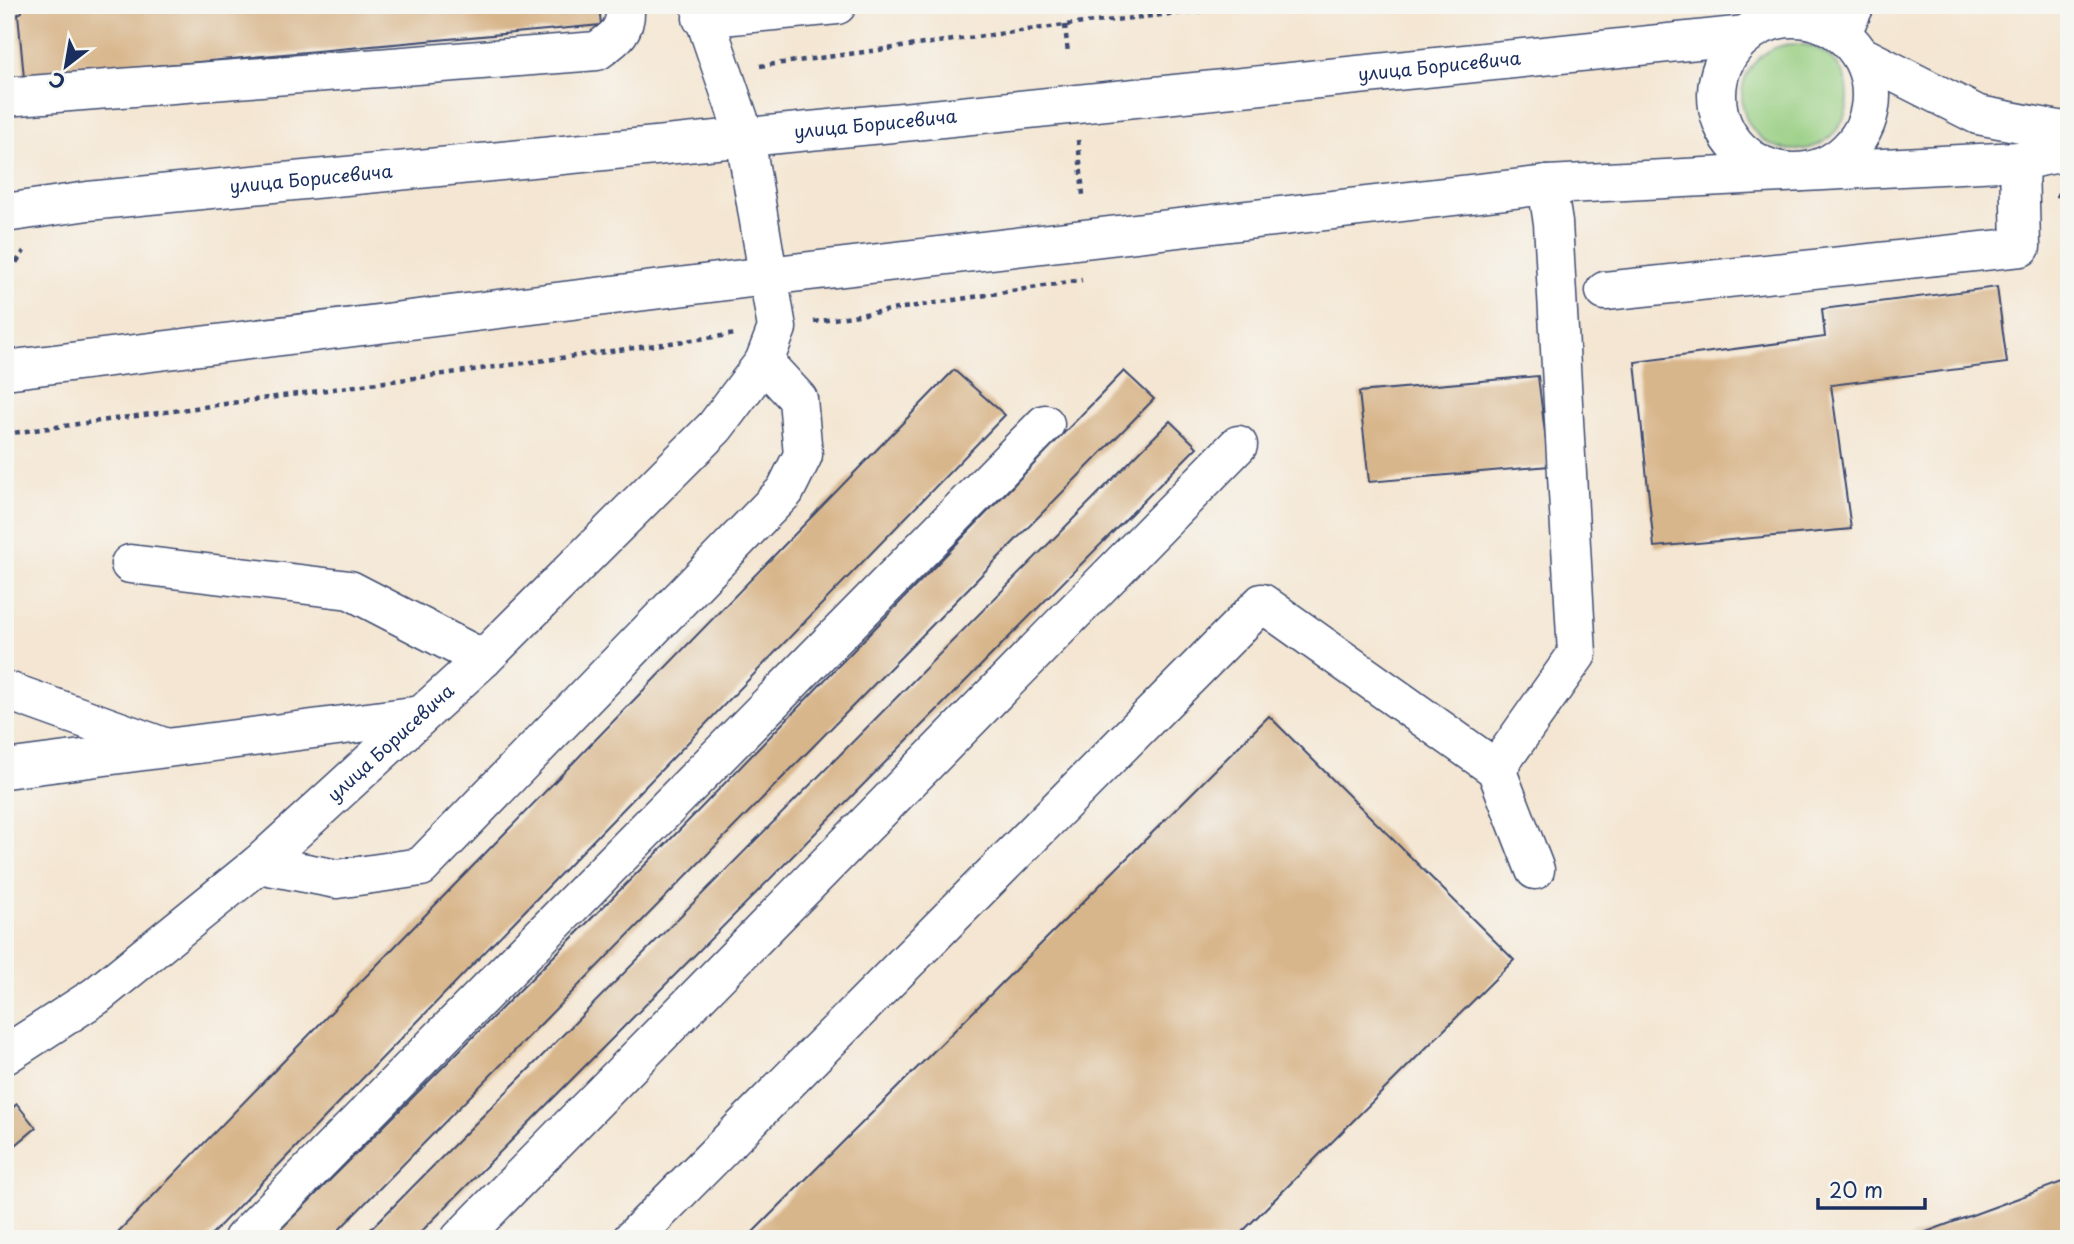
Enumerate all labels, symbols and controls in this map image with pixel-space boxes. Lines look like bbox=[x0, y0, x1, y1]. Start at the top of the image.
north arrow bbox=[32, 32, 102, 102]
street label: улица Борисевича bbox=[1357, 43, 1523, 87]
text: С bbox=[43, 66, 70, 97]
street label: улица Борисевича bbox=[793, 101, 959, 144]
street label: улица Борисевича bbox=[228, 156, 394, 199]
street label: улица Борисевича bbox=[320, 677, 460, 807]
scale bar bbox=[1818, 1167, 1925, 1211]
text: 20 m bbox=[1829, 1173, 1883, 1205]

